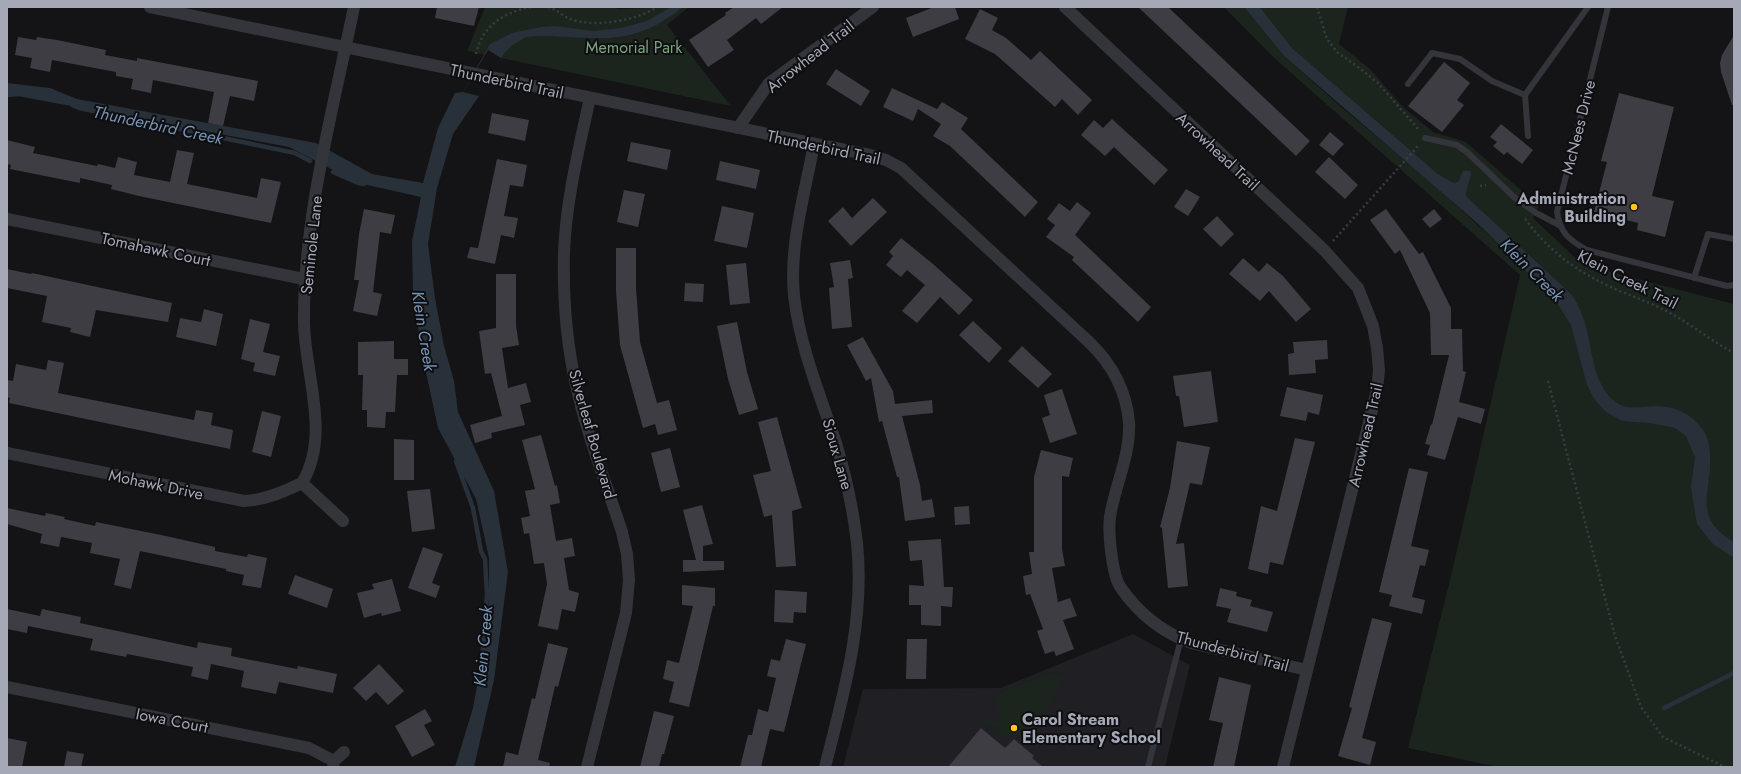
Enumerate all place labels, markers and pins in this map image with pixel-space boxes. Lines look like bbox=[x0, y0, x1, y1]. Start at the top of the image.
place label: Administration Building bbox=[1516, 187, 1626, 228]
marker: Administration Building bbox=[1629, 202, 1639, 212]
place label: Carol Stream Elementary School bbox=[1022, 708, 1161, 749]
marker: Carol Stream Elementary School bbox=[1009, 723, 1019, 733]

